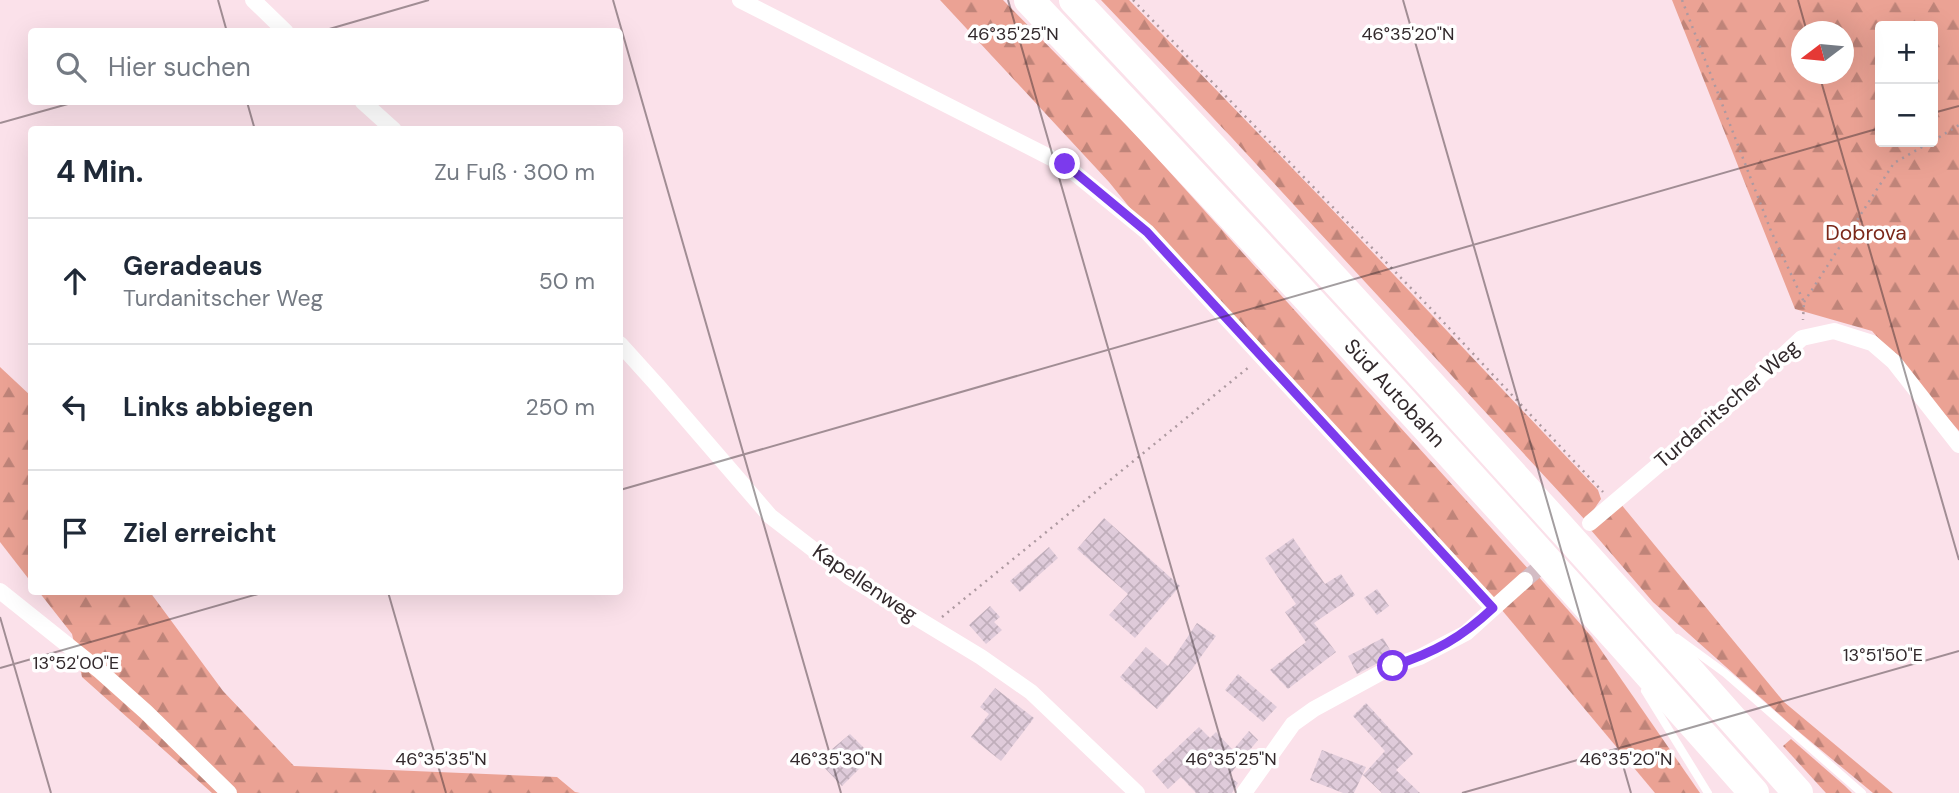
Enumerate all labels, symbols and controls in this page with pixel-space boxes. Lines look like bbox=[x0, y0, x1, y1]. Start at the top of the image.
north arrow bbox=[1791, 21, 1854, 84]
map controls bbox=[1875, 21, 1938, 147]
button: + bbox=[1875, 21, 1938, 84]
text: 46°35'25"N bbox=[967, 22, 1059, 46]
text: 46°35'20"N bbox=[1362, 22, 1454, 46]
search box bbox=[28, 28, 623, 105]
icon: search bbox=[52, 48, 90, 86]
text: Hier suchen bbox=[108, 50, 251, 84]
button: − bbox=[1875, 84, 1938, 147]
route end bbox=[1049, 148, 1080, 179]
text: 4 Min. bbox=[56, 152, 143, 191]
text: Zu Fuß · 300 m bbox=[434, 157, 595, 187]
park label: Dobrova bbox=[1825, 219, 1907, 247]
text: Geradeaus bbox=[123, 249, 263, 283]
icon: ahead bbox=[56, 262, 94, 300]
text: 50 m bbox=[539, 266, 595, 296]
text: Turdanitscher Weg bbox=[123, 283, 323, 313]
street label: Süd Autobahn bbox=[1338, 333, 1452, 453]
street label: Turdanitscher Weg bbox=[1649, 333, 1805, 475]
icon: left bbox=[56, 388, 94, 426]
text: Links abbiegen bbox=[123, 390, 313, 424]
text: 250 m bbox=[525, 392, 595, 422]
icon: arrive bbox=[56, 514, 94, 552]
text: Ziel erreicht bbox=[123, 516, 276, 550]
street label: Kapellenweg bbox=[807, 538, 923, 629]
text: 13°51'50"E bbox=[1843, 643, 1923, 667]
route start bbox=[1377, 650, 1408, 681]
text: 13°52'00"E bbox=[33, 651, 119, 675]
text: 46°35'35"N bbox=[395, 747, 487, 771]
text: 46°35'30"N bbox=[789, 747, 883, 771]
text: 46°35'25"N bbox=[1185, 747, 1277, 771]
text: 46°35'20"N bbox=[1580, 747, 1672, 771]

